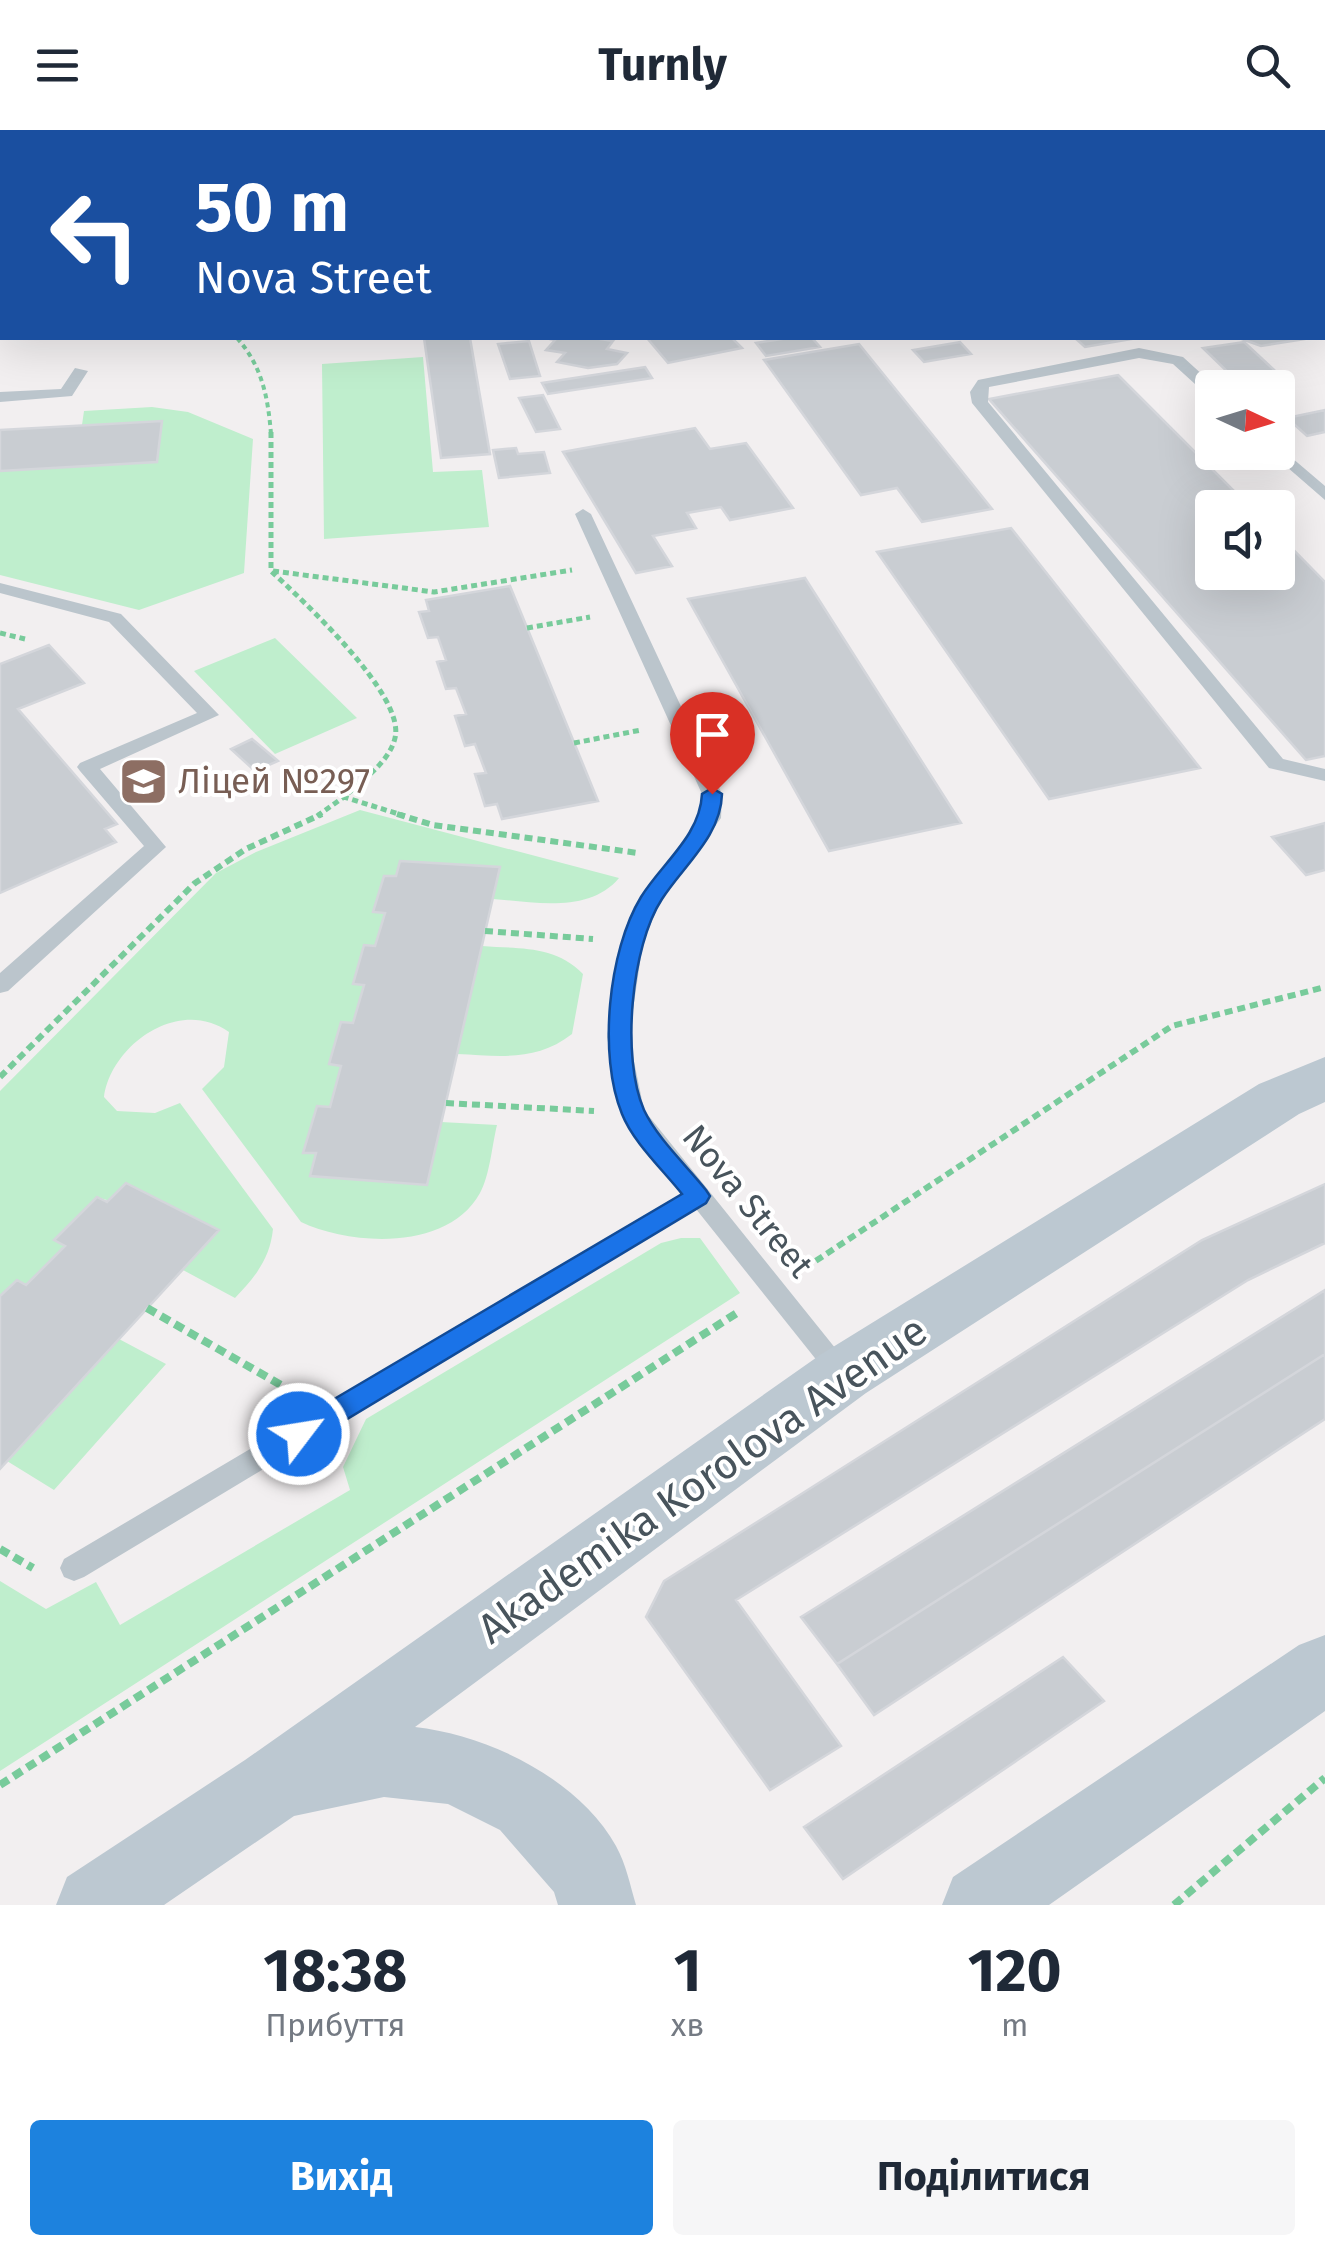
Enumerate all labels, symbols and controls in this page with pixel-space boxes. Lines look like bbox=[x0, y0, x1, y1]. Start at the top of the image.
icon: menu bbox=[30, 38, 85, 93]
text: Turnly bbox=[598, 38, 727, 92]
icon: search bbox=[1240, 38, 1295, 93]
text: 50 m bbox=[195, 166, 349, 250]
icon: left bbox=[30, 170, 160, 300]
text: Nova Street bbox=[195, 251, 432, 305]
north arrow bbox=[1195, 370, 1295, 470]
map controls bbox=[1195, 370, 1295, 590]
button: sound bbox=[1195, 490, 1295, 590]
pin bbox=[670, 692, 755, 795]
icon: arrive bbox=[685, 707, 740, 762]
school or university icon: Ліцей №297 bbox=[117, 755, 169, 807]
place label: Ліцей №297 bbox=[178, 760, 370, 802]
street label: Nova Street bbox=[674, 1116, 822, 1286]
street label: Akademika Korolova Avenue bbox=[469, 1305, 937, 1654]
position arrow bbox=[247, 1382, 351, 1486]
text: 18:38 bbox=[263, 1935, 407, 2007]
text: 1 bbox=[674, 1935, 701, 2007]
text: 120 bbox=[968, 1935, 1062, 2007]
text: Прибуття bbox=[265, 2006, 405, 2044]
text: хв bbox=[671, 2006, 704, 2044]
text: m bbox=[1001, 2006, 1028, 2044]
button: Вихід bbox=[30, 2120, 653, 2235]
button: Поділитися bbox=[673, 2120, 1295, 2235]

